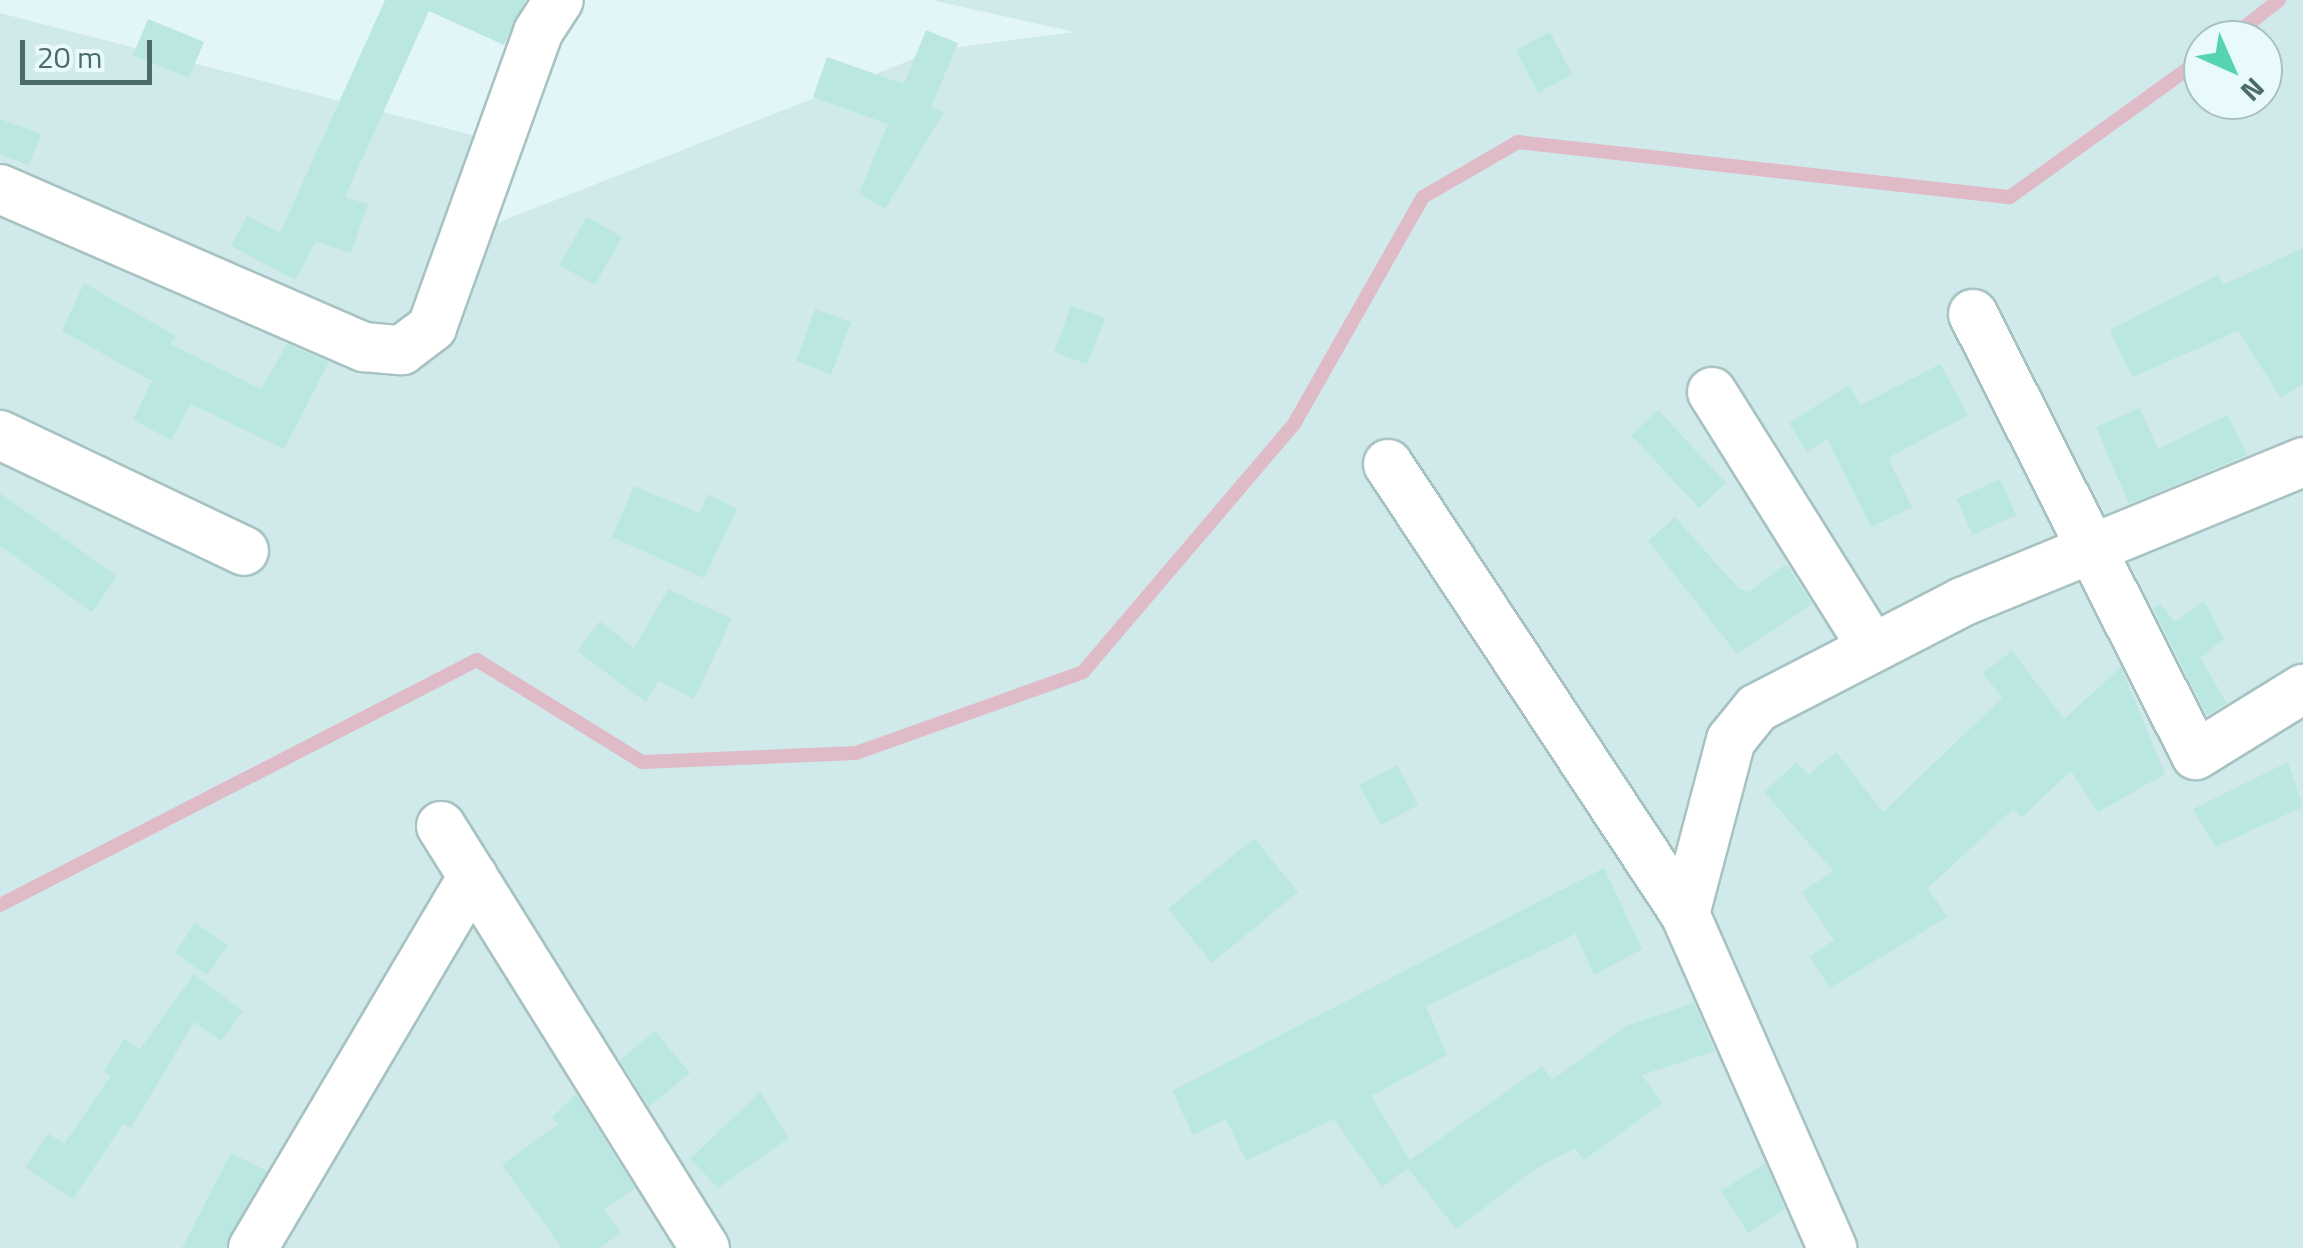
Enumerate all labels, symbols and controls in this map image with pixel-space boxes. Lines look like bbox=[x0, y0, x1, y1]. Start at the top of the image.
scale bar bbox=[25, 20, 158, 82]
north arrow bbox=[2183, 20, 2283, 120]
text: 20 m bbox=[37, 34, 102, 80]
text: N bbox=[2231, 68, 2275, 112]

